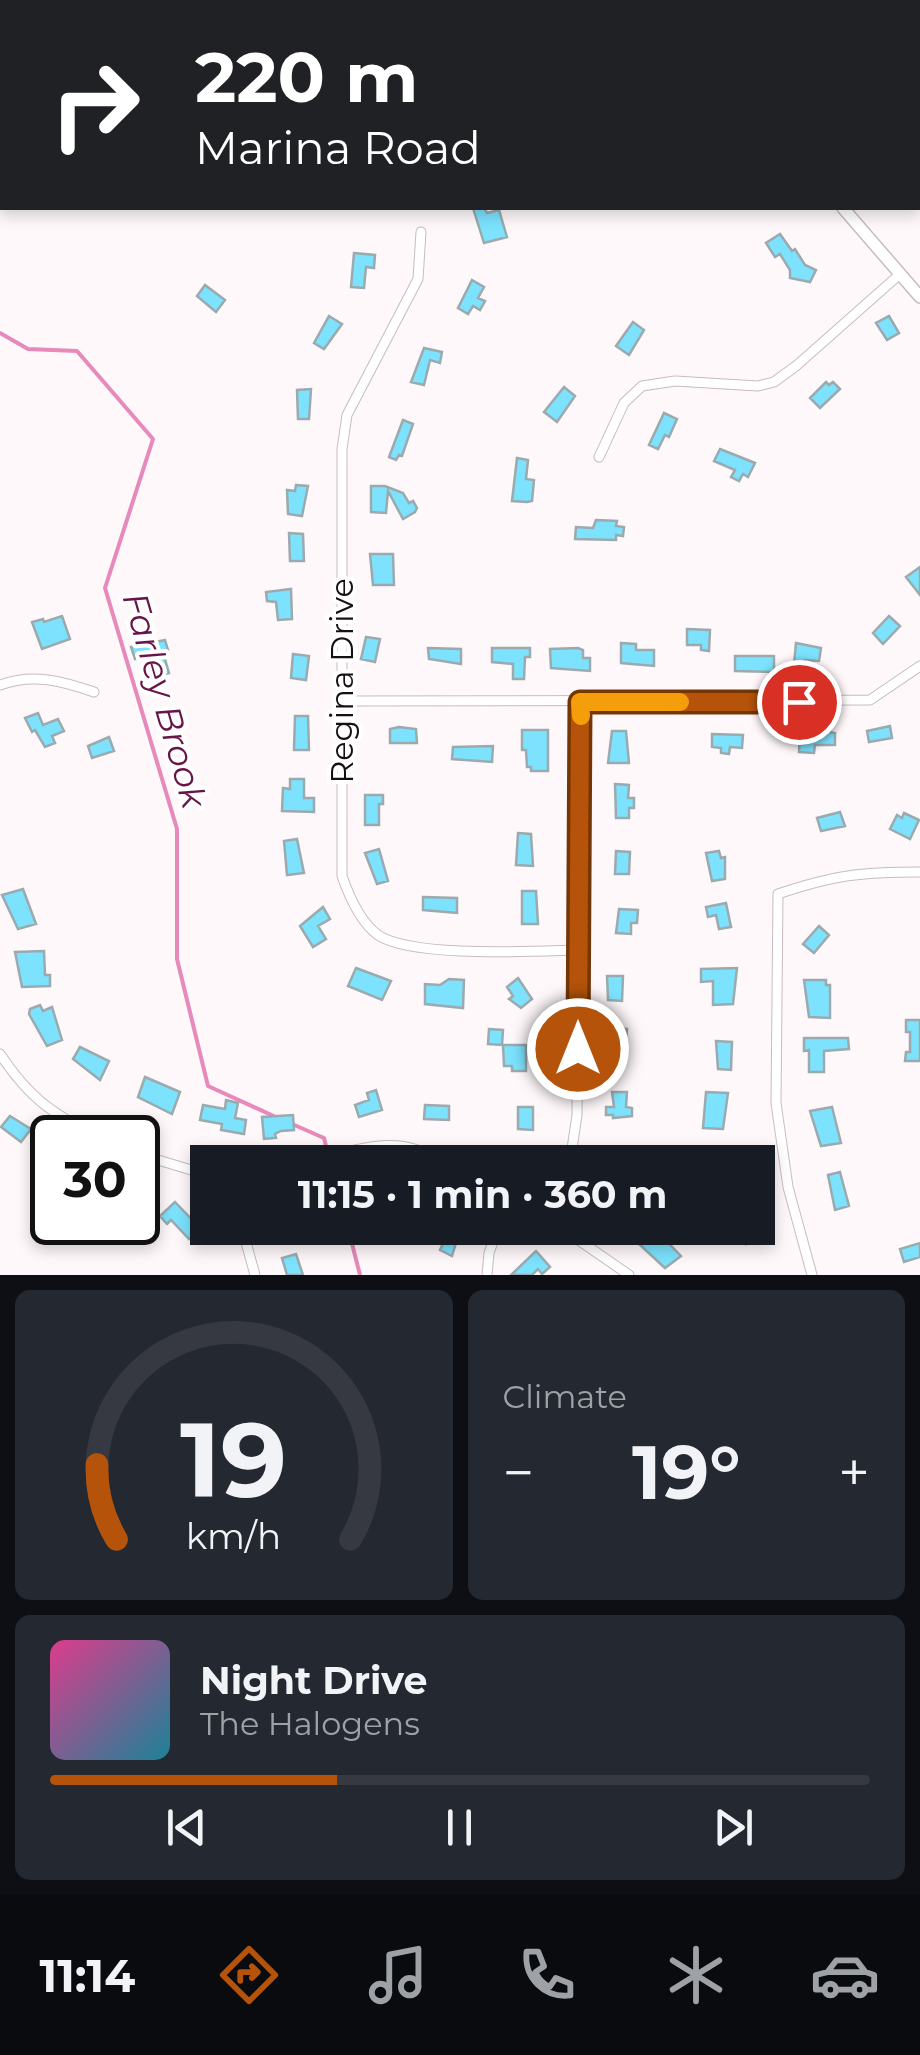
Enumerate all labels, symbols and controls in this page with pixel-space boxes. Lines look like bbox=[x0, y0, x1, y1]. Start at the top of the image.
text: 220 m bbox=[195, 34, 418, 120]
icon: right bbox=[30, 40, 160, 170]
text: Marina Road bbox=[195, 120, 481, 175]
street label: Regina Drive bbox=[322, 578, 361, 784]
water label: Farley Brook bbox=[114, 587, 217, 815]
pin bbox=[757, 660, 842, 745]
icon: arrive bbox=[772, 675, 827, 730]
position arrow bbox=[526, 997, 630, 1101]
speed limit sign: 30 bbox=[30, 1115, 160, 1245]
text: 11:15 · 1 min · 360 m bbox=[298, 1171, 667, 1218]
text: Climate bbox=[503, 1377, 627, 1416]
text: 19 bbox=[180, 1396, 287, 1523]
text: 19° bbox=[632, 1426, 741, 1518]
text: − bbox=[503, 1439, 534, 1506]
text: + bbox=[838, 1439, 870, 1506]
text: km/h bbox=[186, 1514, 281, 1558]
text: Night Drive bbox=[200, 1657, 427, 1704]
text: The Halogens bbox=[200, 1704, 420, 1743]
icon: previous bbox=[159, 1800, 214, 1855]
icon: pause bbox=[432, 1800, 487, 1855]
icon: next bbox=[706, 1800, 761, 1855]
icon: directions bbox=[214, 1940, 284, 2010]
icon: music bbox=[363, 1940, 433, 2010]
icon: phone bbox=[512, 1940, 582, 2010]
icon: climate bbox=[661, 1940, 731, 2010]
icon: car bbox=[810, 1940, 880, 2010]
text: 11:14 bbox=[40, 1948, 135, 2003]

